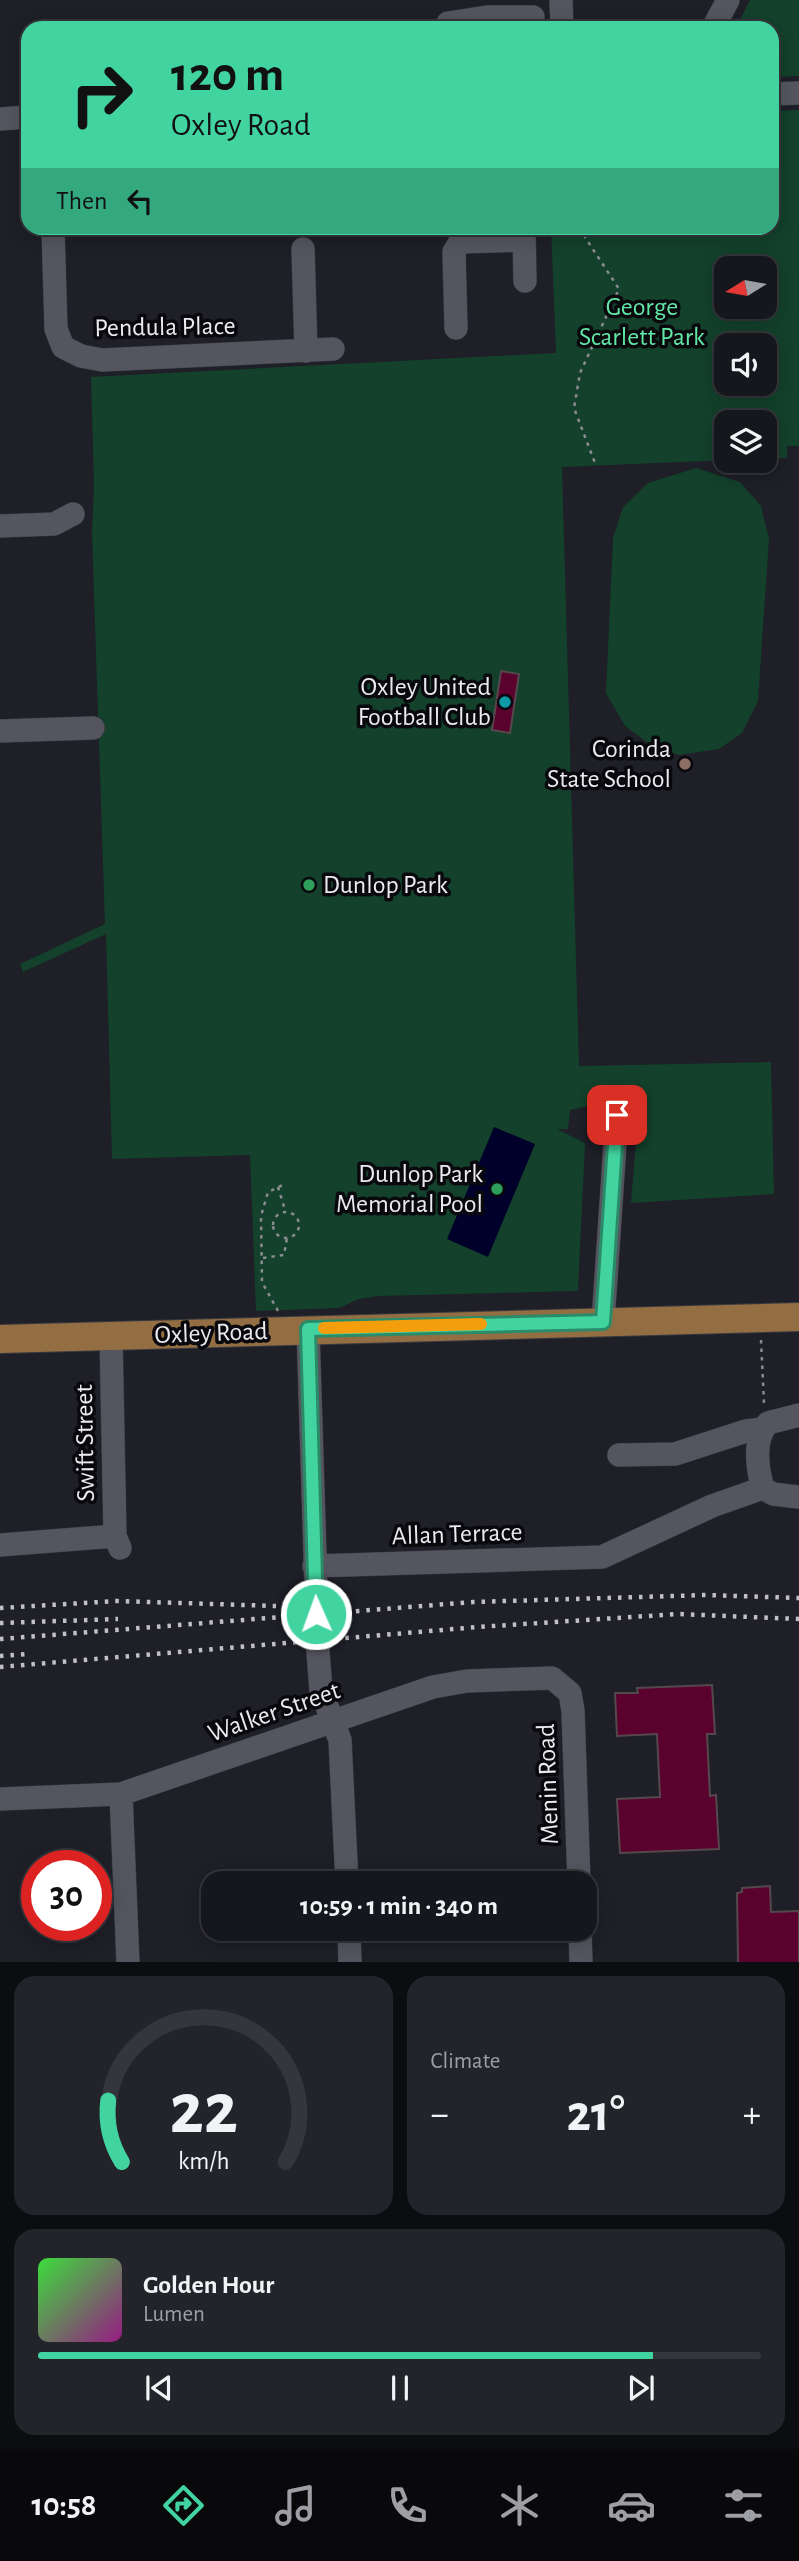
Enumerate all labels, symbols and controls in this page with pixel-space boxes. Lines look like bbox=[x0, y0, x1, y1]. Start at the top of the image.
icon: right bbox=[56, 49, 147, 140]
text: 120 m bbox=[171, 51, 284, 100]
text: Oxley Road bbox=[171, 109, 311, 141]
icon: left bbox=[121, 182, 159, 220]
text: Then bbox=[56, 188, 107, 214]
north arrow bbox=[714, 256, 777, 318]
map controls bbox=[714, 256, 777, 473]
park label: George Scarlett Park bbox=[579, 294, 705, 350]
street label: Pendula Place bbox=[94, 313, 236, 341]
button: sound bbox=[714, 333, 777, 396]
button: layers bbox=[714, 410, 777, 473]
place label: Oxley United Football Club bbox=[358, 674, 491, 730]
marker: Oxley United Football Club bbox=[497, 694, 513, 710]
place label: Corinda State School bbox=[547, 736, 671, 792]
marker: Corinda State School bbox=[677, 756, 693, 772]
place label: Dunlop Park bbox=[323, 872, 448, 898]
marker: Dunlop Park bbox=[301, 877, 317, 893]
pin bbox=[587, 1085, 647, 1145]
icon: arrive bbox=[598, 1096, 636, 1134]
place label: Dunlop Park Memorial Pool bbox=[336, 1161, 483, 1217]
marker: Dunlop Park Memorial Pool bbox=[489, 1181, 505, 1197]
street label: Oxley Road bbox=[154, 1318, 268, 1348]
street label: Swift Street bbox=[71, 1384, 99, 1502]
street label: Allan Terrace bbox=[391, 1519, 523, 1549]
position arrow bbox=[279, 1577, 353, 1651]
street label: Walker Street bbox=[205, 1677, 343, 1747]
street label: Menin Road bbox=[533, 1723, 563, 1845]
speed limit sign: 30 bbox=[21, 1850, 112, 1941]
text: 10:59 · 1 min · 340 m bbox=[300, 1893, 498, 1919]
text: Climate bbox=[431, 2050, 500, 2073]
text: 22 bbox=[169, 2074, 238, 2147]
text: 21° bbox=[567, 2088, 625, 2140]
text: − bbox=[431, 2096, 449, 2134]
text: + bbox=[743, 2096, 761, 2134]
text: km/h bbox=[177, 2148, 229, 2173]
text: Golden Hour bbox=[143, 2272, 274, 2298]
text: Lumen bbox=[143, 2303, 205, 2326]
icon: previous bbox=[140, 2369, 178, 2407]
icon: pause bbox=[381, 2369, 419, 2407]
icon: next bbox=[622, 2369, 660, 2407]
icon: directions bbox=[159, 2481, 208, 2530]
icon: music bbox=[271, 2481, 320, 2530]
icon: phone bbox=[383, 2481, 432, 2530]
icon: climate bbox=[495, 2481, 544, 2530]
icon: car bbox=[607, 2481, 656, 2530]
icon: filters bbox=[719, 2481, 768, 2530]
text: 10:58 bbox=[31, 2489, 97, 2521]

